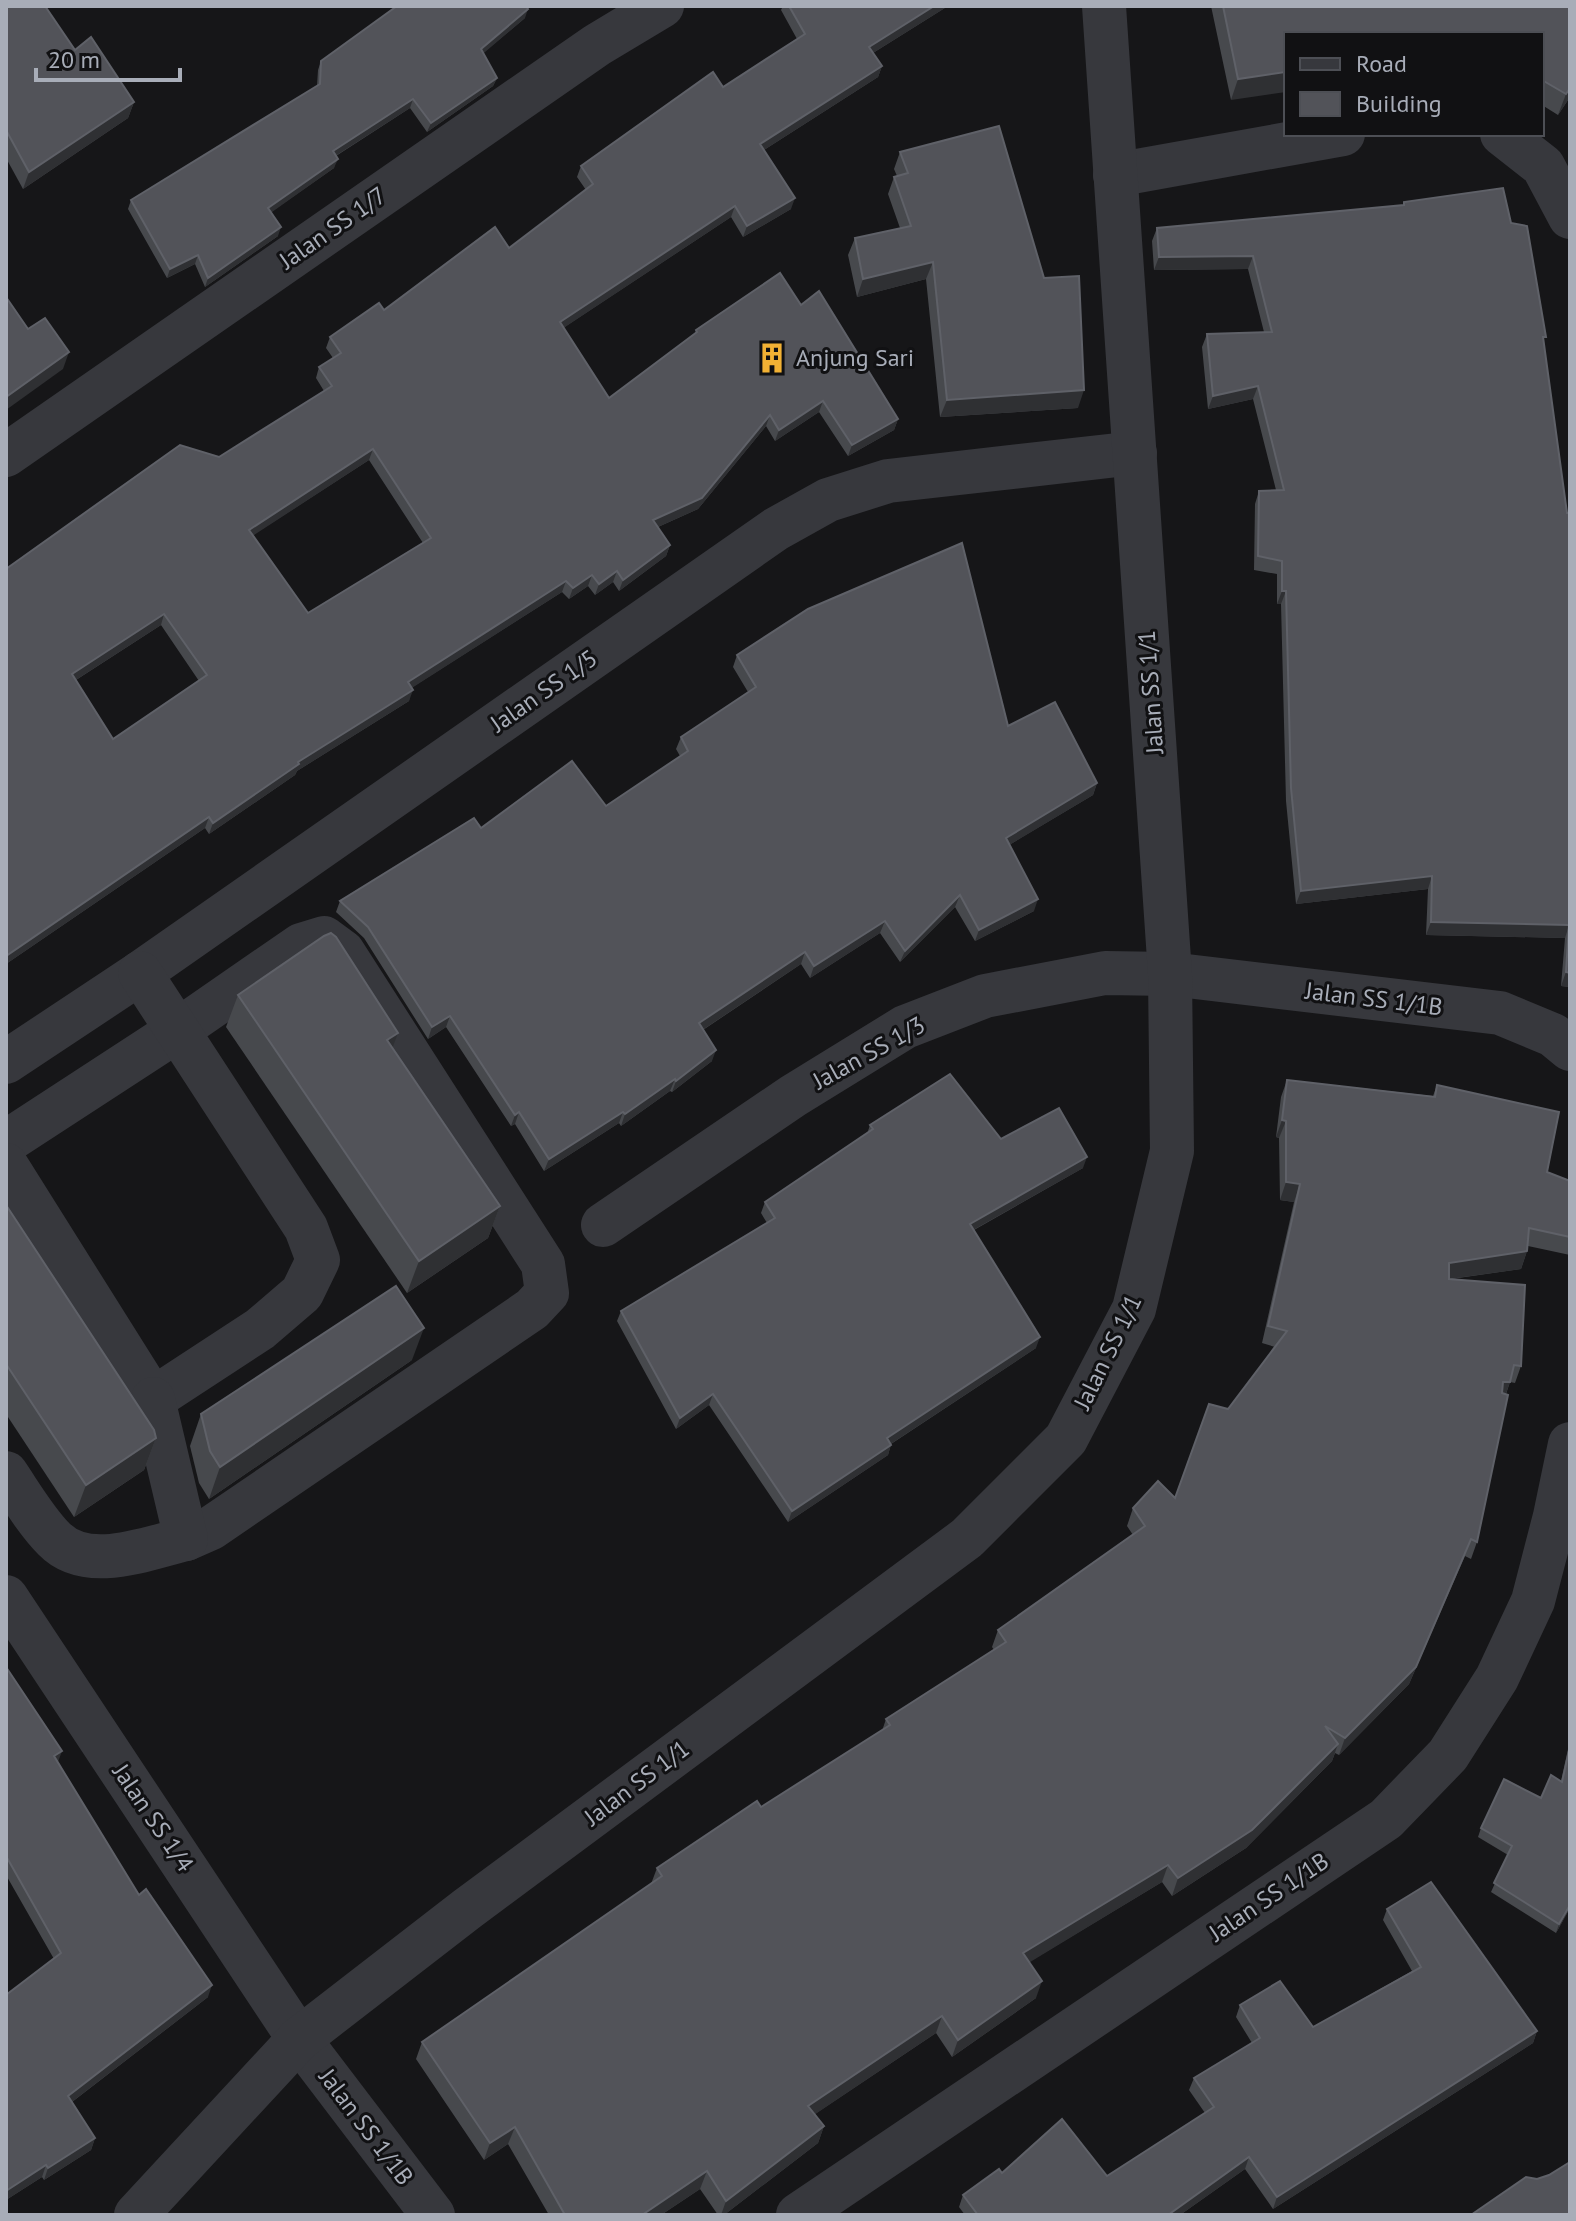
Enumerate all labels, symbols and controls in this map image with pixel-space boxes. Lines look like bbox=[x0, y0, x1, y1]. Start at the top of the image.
scale bar bbox=[36, 32, 180, 82]
legend bbox=[1284, 32, 1544, 136]
text: 20 m bbox=[48, 44, 100, 75]
text: Road bbox=[1356, 48, 1407, 79]
text: Building bbox=[1356, 88, 1442, 119]
street label: Jalan SS 1/7 bbox=[272, 179, 392, 276]
building icon: Anjung Sari bbox=[755, 341, 789, 375]
place label: Anjung Sari bbox=[796, 342, 914, 373]
street label: Jalan SS 1/1 bbox=[1131, 629, 1170, 756]
street label: Jalan SS 1/5 bbox=[483, 642, 603, 739]
street label: Jalan SS 1/1B bbox=[1303, 975, 1444, 1022]
street label: Jalan SS 1/3 bbox=[806, 1009, 930, 1097]
street label: Jalan SS 1/1 bbox=[1066, 1289, 1149, 1415]
street label: Jalan SS 1/1 bbox=[577, 1733, 695, 1833]
street label: Jalan SS 1/4 bbox=[105, 1757, 201, 1878]
street label: Jalan SS 1/1B bbox=[1202, 1845, 1335, 1949]
street label: Jalan SS 1/1B bbox=[312, 2062, 420, 2191]

